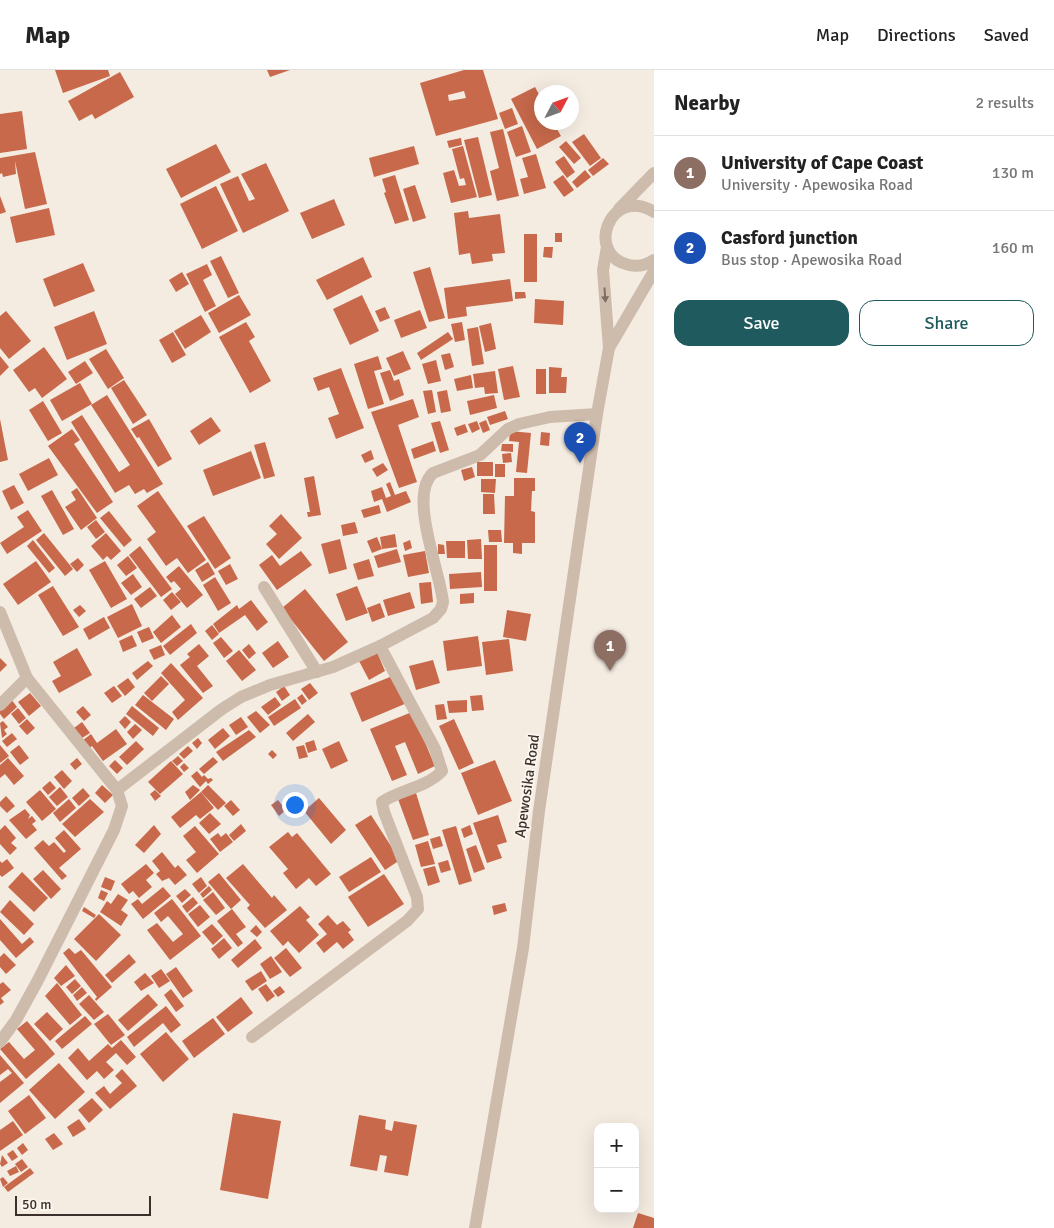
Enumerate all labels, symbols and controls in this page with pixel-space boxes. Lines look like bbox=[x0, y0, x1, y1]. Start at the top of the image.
text: Map bbox=[25, 20, 70, 50]
text: Map bbox=[816, 24, 849, 46]
text: Directions bbox=[877, 24, 956, 46]
text: Saved bbox=[984, 24, 1029, 46]
north arrow bbox=[534, 85, 579, 130]
text: Nearby bbox=[674, 90, 740, 116]
text: 2 results bbox=[975, 93, 1034, 113]
text: University of Cape Coast bbox=[721, 151, 923, 175]
text: 1 bbox=[686, 163, 694, 183]
text: 130 m bbox=[992, 163, 1034, 183]
text: University · Apewosika Road bbox=[721, 175, 913, 195]
text: Casford junction bbox=[721, 226, 858, 250]
text: 2 bbox=[686, 238, 694, 258]
text: 160 m bbox=[992, 238, 1034, 258]
text: Bus stop · Apewosika Road bbox=[721, 250, 902, 270]
one-way arrow bbox=[601, 287, 609, 303]
button: Save bbox=[674, 300, 849, 346]
button: Share bbox=[859, 300, 1034, 346]
pin: 2 bbox=[564, 422, 596, 463]
pin: 1 bbox=[594, 630, 626, 671]
street label: Apewosika Road bbox=[511, 733, 543, 839]
your location bbox=[282, 792, 308, 818]
map controls bbox=[594, 1123, 639, 1213]
button: + bbox=[594, 1123, 639, 1168]
button: − bbox=[594, 1168, 639, 1213]
scale bar bbox=[15, 1193, 151, 1216]
text: 50 m bbox=[22, 1196, 51, 1213]

